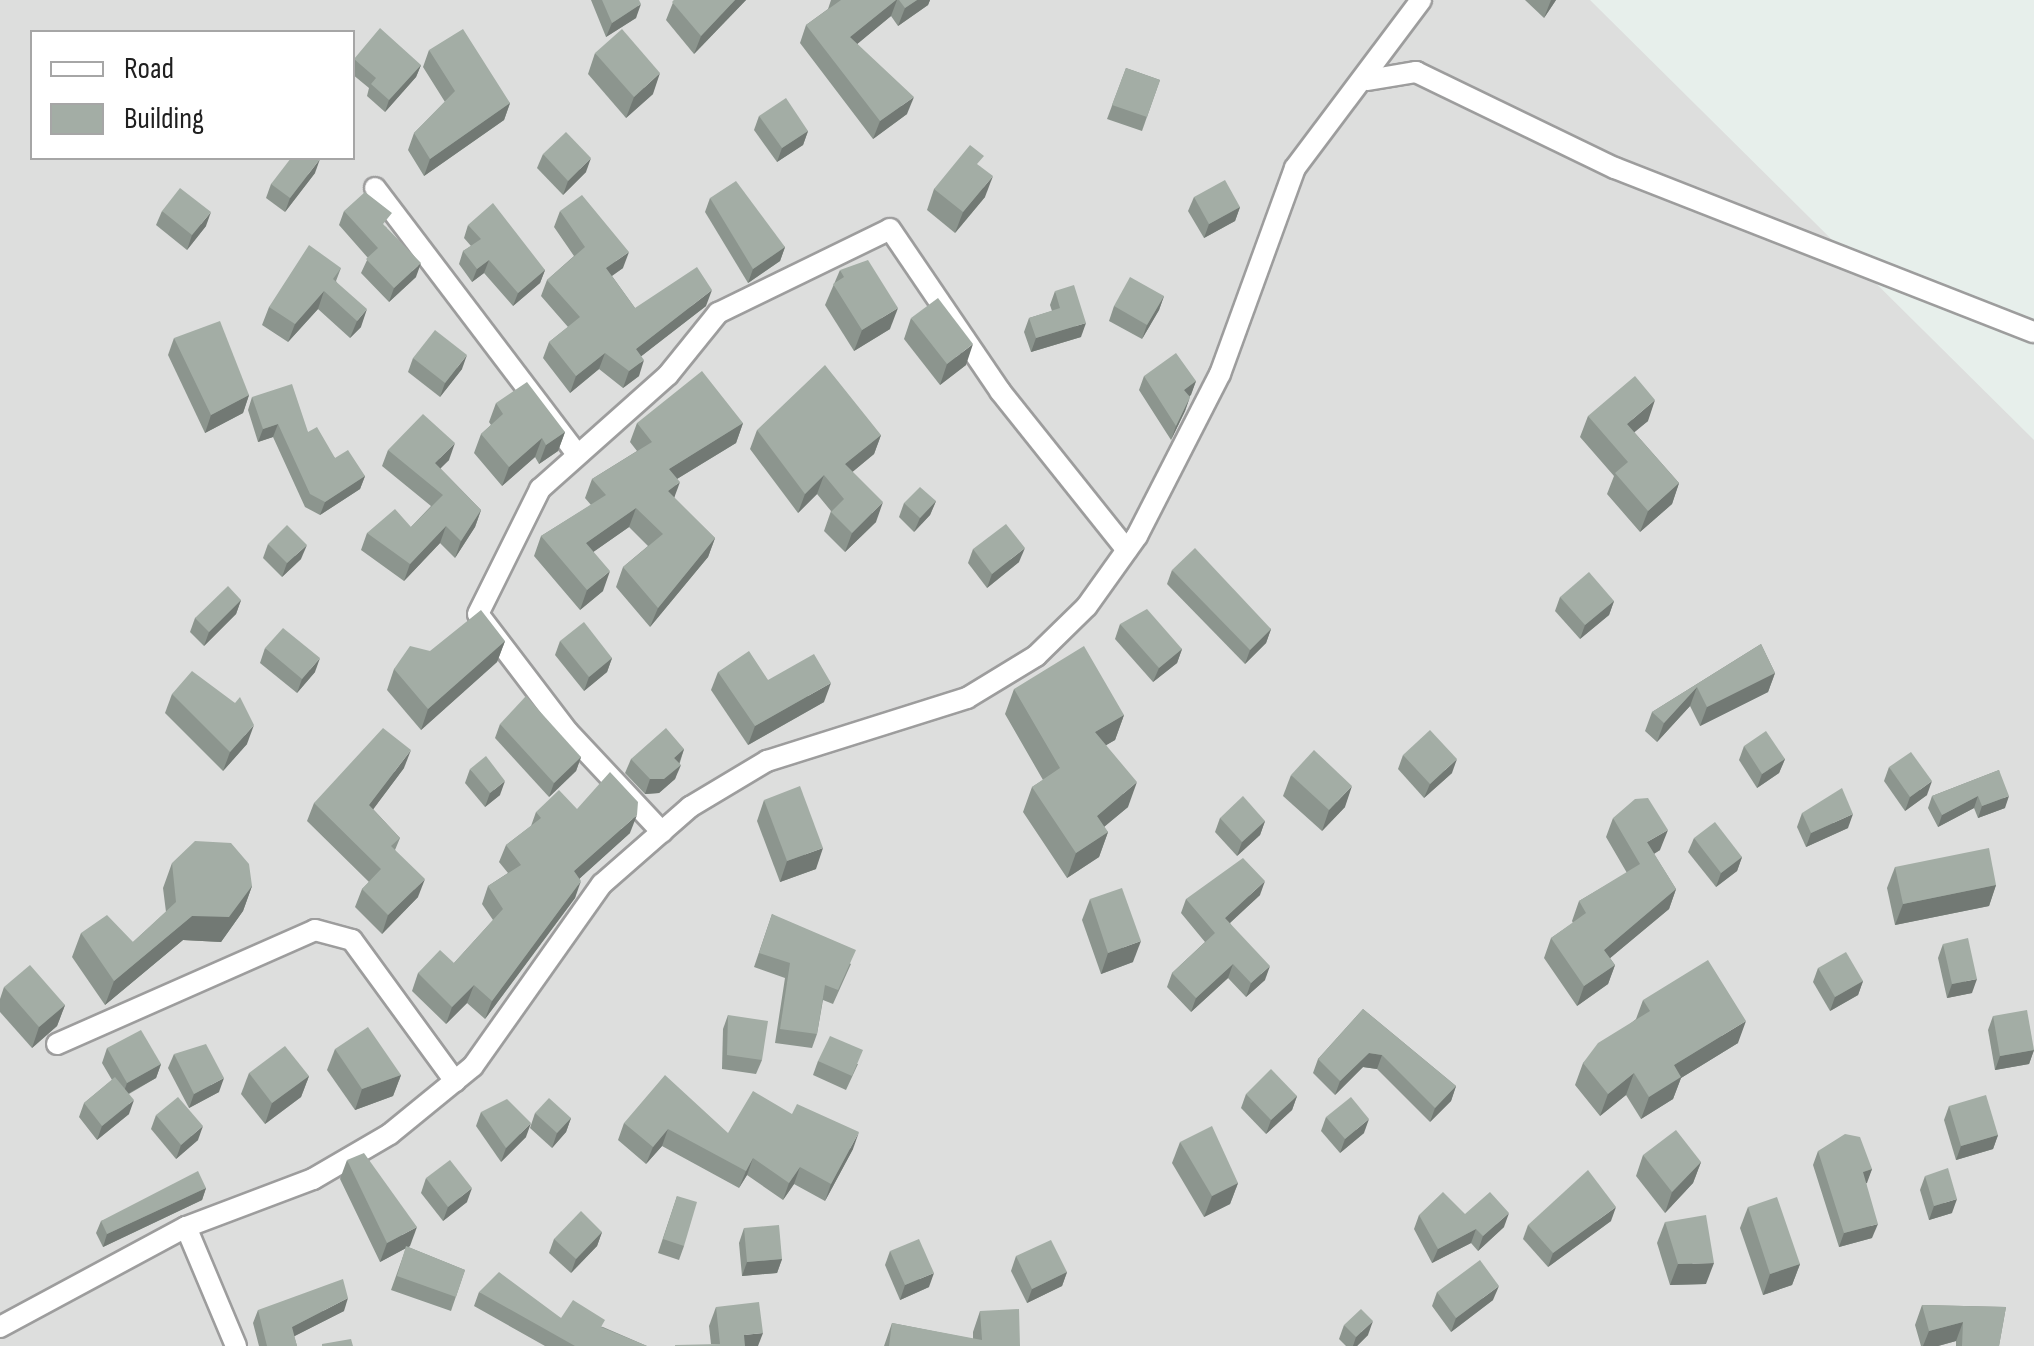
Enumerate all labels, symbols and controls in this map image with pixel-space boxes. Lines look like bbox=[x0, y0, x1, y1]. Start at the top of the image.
legend bbox=[30, 30, 355, 160]
text: Road bbox=[124, 51, 174, 87]
text: Building bbox=[124, 101, 204, 137]

